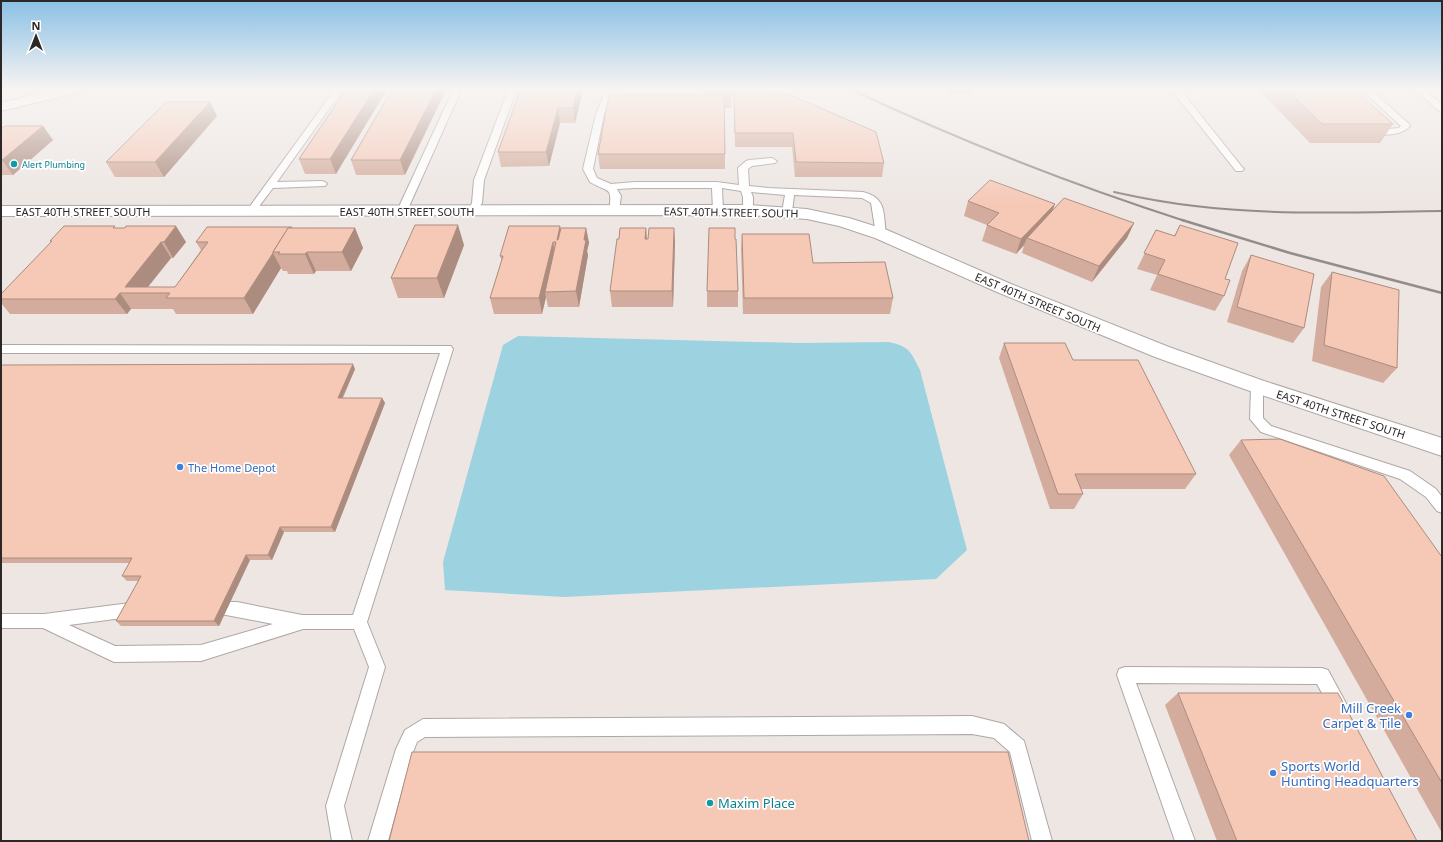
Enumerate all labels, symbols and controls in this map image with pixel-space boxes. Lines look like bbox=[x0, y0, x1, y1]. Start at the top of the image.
north arrow bbox=[16, 16, 56, 56]
text: N bbox=[32, 18, 40, 33]
place label: Alert Plumbing bbox=[22, 158, 85, 171]
marker: Alert Plumbing bbox=[9, 159, 19, 169]
street label: EAST 40TH STREET SOUTH bbox=[663, 203, 799, 221]
street label: EAST 40TH STREET SOUTH bbox=[15, 204, 151, 219]
street label: EAST 40TH STREET SOUTH bbox=[339, 204, 475, 219]
street label: EAST 40TH STREET SOUTH bbox=[973, 269, 1103, 335]
street label: EAST 40TH STREET SOUTH bbox=[1274, 386, 1408, 442]
place label: The Home Depot bbox=[188, 460, 276, 475]
marker: The Home Depot bbox=[175, 462, 185, 472]
place label: Mill Creek Carpet & Tile bbox=[1323, 699, 1401, 732]
marker: Mill Creek Carpet & Tile bbox=[1404, 710, 1414, 720]
place label: Sports World Hunting Headquarters bbox=[1281, 757, 1419, 790]
marker: Sports World Hunting Headquarters bbox=[1268, 768, 1278, 778]
place label: Maxim Place bbox=[718, 794, 795, 812]
marker: Maxim Place bbox=[705, 798, 715, 808]

